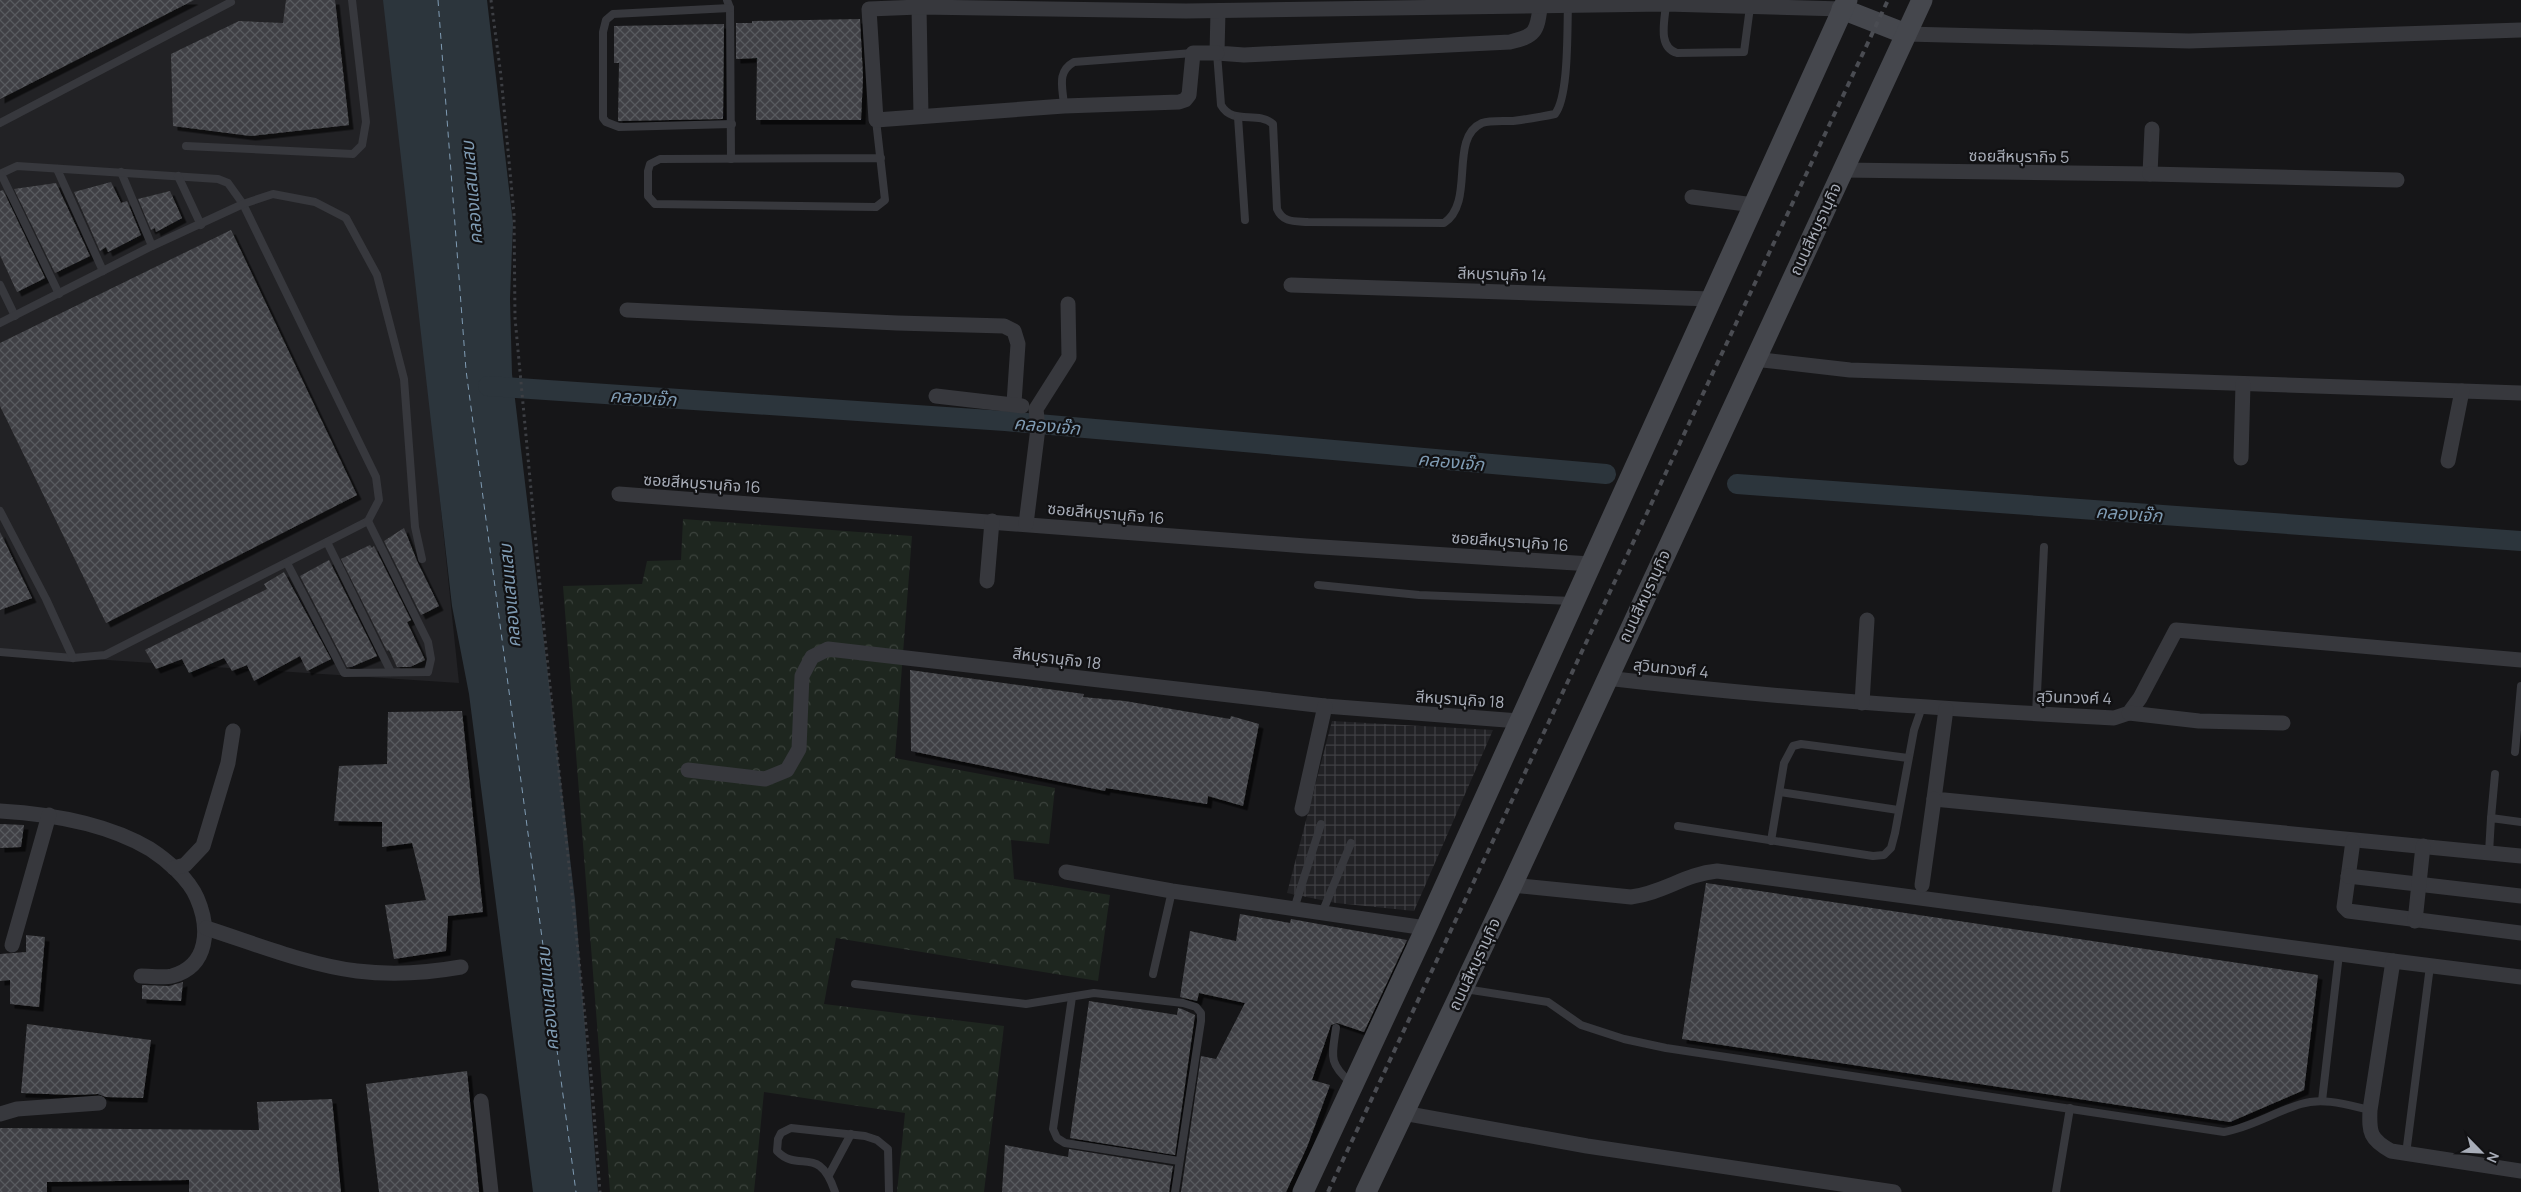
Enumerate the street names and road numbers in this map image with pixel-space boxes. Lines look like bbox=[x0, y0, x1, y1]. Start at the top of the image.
street label: ซอยสีหบุรากิจ 5 bbox=[1968, 144, 2070, 168]
street label: ถนนสีหบุรานุกิจ bbox=[1784, 179, 1846, 279]
street label: สีหบุรานุกิจ 14 bbox=[1457, 261, 1547, 287]
street label: ซอยสีหบุรานุกิจ 16 bbox=[643, 468, 761, 498]
street label: ซอยสีหบุรานุกิจ 16 bbox=[1047, 497, 1165, 529]
street label: ซอยสีหบุรานุกิจ 16 bbox=[1451, 526, 1569, 556]
street label: ถนนสีหบุรานุกิจ bbox=[1613, 546, 1675, 646]
street label: สีหบุรานุกิจ 18 bbox=[1011, 642, 1103, 674]
street label: สุวินทวงศ์ 4 bbox=[1632, 653, 1710, 683]
street label: สีหบุรานุกิจ 18 bbox=[1415, 685, 1505, 713]
street label: สุวินทวงศ์ 4 bbox=[2036, 685, 2112, 709]
street label: ถนนสีหบุรานุกิจ bbox=[1443, 914, 1505, 1014]

